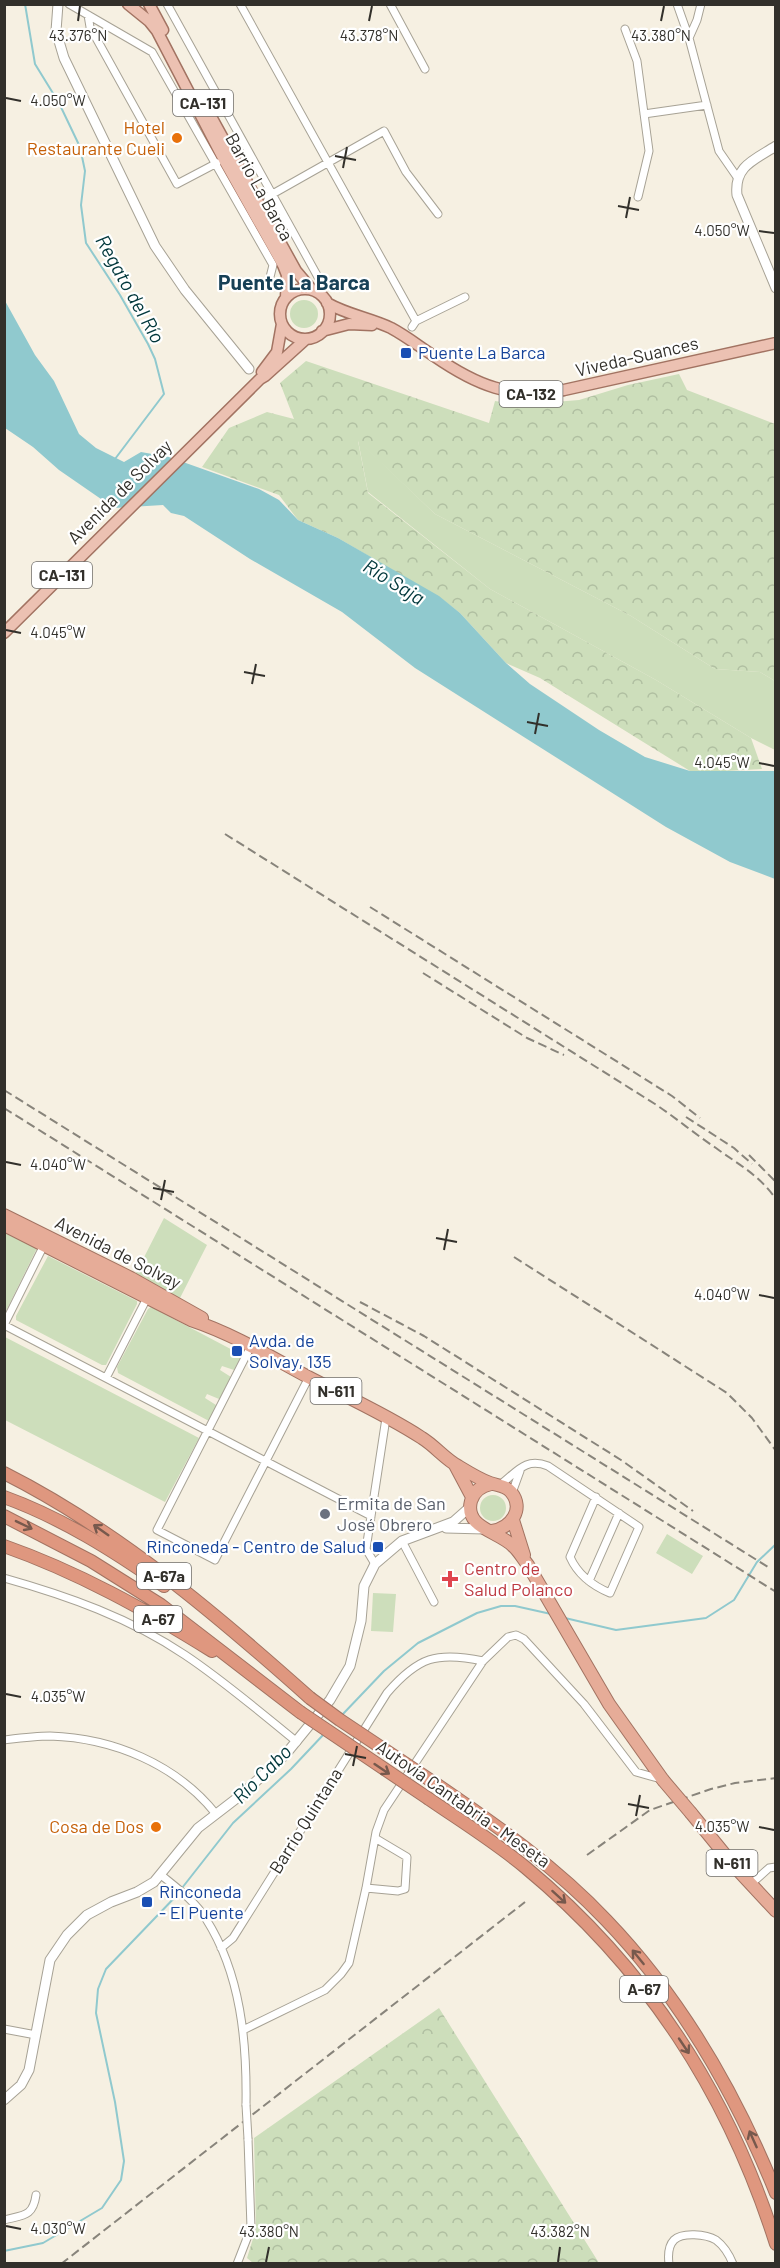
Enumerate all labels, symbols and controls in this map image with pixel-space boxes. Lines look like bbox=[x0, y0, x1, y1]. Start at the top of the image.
text: 43.376°N bbox=[49, 26, 107, 44]
text: 43.378°N bbox=[340, 26, 398, 44]
text: 43.380°N bbox=[631, 26, 691, 44]
road number: CA-131 bbox=[173, 90, 233, 116]
text: 4.050°W bbox=[30, 91, 86, 109]
place label: Hotel Restaurante Cueli bbox=[27, 116, 165, 159]
street label: Barrio La Barca bbox=[221, 129, 299, 244]
marker: Hotel Restaurante Cueli bbox=[170, 131, 184, 145]
text: 4.050°W bbox=[694, 221, 750, 239]
water label: Regato del Río bbox=[91, 230, 171, 347]
district label: Puente La Barca bbox=[218, 269, 370, 294]
street label: Viveda-Suances bbox=[573, 331, 700, 381]
place label: Puente La Barca bbox=[418, 341, 546, 363]
marker: Puente La Barca bbox=[399, 346, 413, 360]
road number: CA-132 bbox=[500, 381, 562, 407]
street label: Avenida de Solvay bbox=[63, 435, 176, 548]
water label: Río Saja bbox=[359, 553, 430, 609]
road number: CA-131 bbox=[32, 562, 92, 588]
text: 4.045°W bbox=[30, 623, 86, 641]
text: 4.045°W bbox=[694, 753, 750, 771]
text: 4.040°W bbox=[30, 1155, 86, 1173]
street label: Avenida de Solvay bbox=[52, 1211, 185, 1293]
text: 4.040°W bbox=[694, 1285, 750, 1303]
place label: Avda. de Solvay, 135 bbox=[249, 1329, 332, 1372]
marker: Avda. de Solvay, 135 bbox=[230, 1344, 244, 1358]
road number: N-611 bbox=[310, 1378, 362, 1404]
place label: Ermita de San José Obrero bbox=[337, 1492, 446, 1535]
marker: Ermita de San José Obrero bbox=[318, 1507, 332, 1521]
one-way arrow bbox=[14, 1520, 32, 1532]
one-way arrow bbox=[93, 1524, 109, 1536]
place label: Rinconeda - Centro de Salud bbox=[146, 1535, 366, 1557]
marker: Rinconeda - Centro de Salud bbox=[371, 1540, 385, 1554]
place label: Centro de Salud Polanco bbox=[464, 1557, 573, 1600]
road number: A-67a bbox=[137, 1563, 191, 1589]
marker: Centro de Salud Polanco bbox=[441, 1570, 459, 1588]
road number: A-67 bbox=[134, 1606, 182, 1632]
text: 4.035°W bbox=[31, 1687, 85, 1705]
street label: Autovía Cantabria - Meseta bbox=[372, 1735, 555, 1872]
water label: Río Cabo bbox=[227, 1739, 296, 1808]
one-way arrow bbox=[373, 1763, 390, 1775]
street label: Barrio Quintana bbox=[264, 1764, 346, 1877]
place label: Cosa de Dos bbox=[49, 1815, 144, 1837]
text: 4.035°W bbox=[695, 1817, 749, 1835]
marker: Cosa de Dos bbox=[149, 1820, 163, 1834]
road number: N-611 bbox=[706, 1850, 758, 1876]
place label: Rinconeda - El Puente bbox=[159, 1880, 244, 1923]
one-way arrow bbox=[551, 1890, 566, 1904]
marker: Rinconeda - El Puente bbox=[140, 1895, 154, 1909]
one-way arrow bbox=[632, 1949, 645, 1965]
road number: A-67 bbox=[620, 1976, 668, 2002]
one-way arrow bbox=[679, 2037, 691, 2054]
one-way arrow bbox=[747, 2130, 758, 2148]
text: 4.030°W bbox=[30, 2219, 86, 2237]
text: 43.380°N bbox=[239, 2222, 299, 2240]
text: 43.382°N bbox=[530, 2222, 590, 2240]

